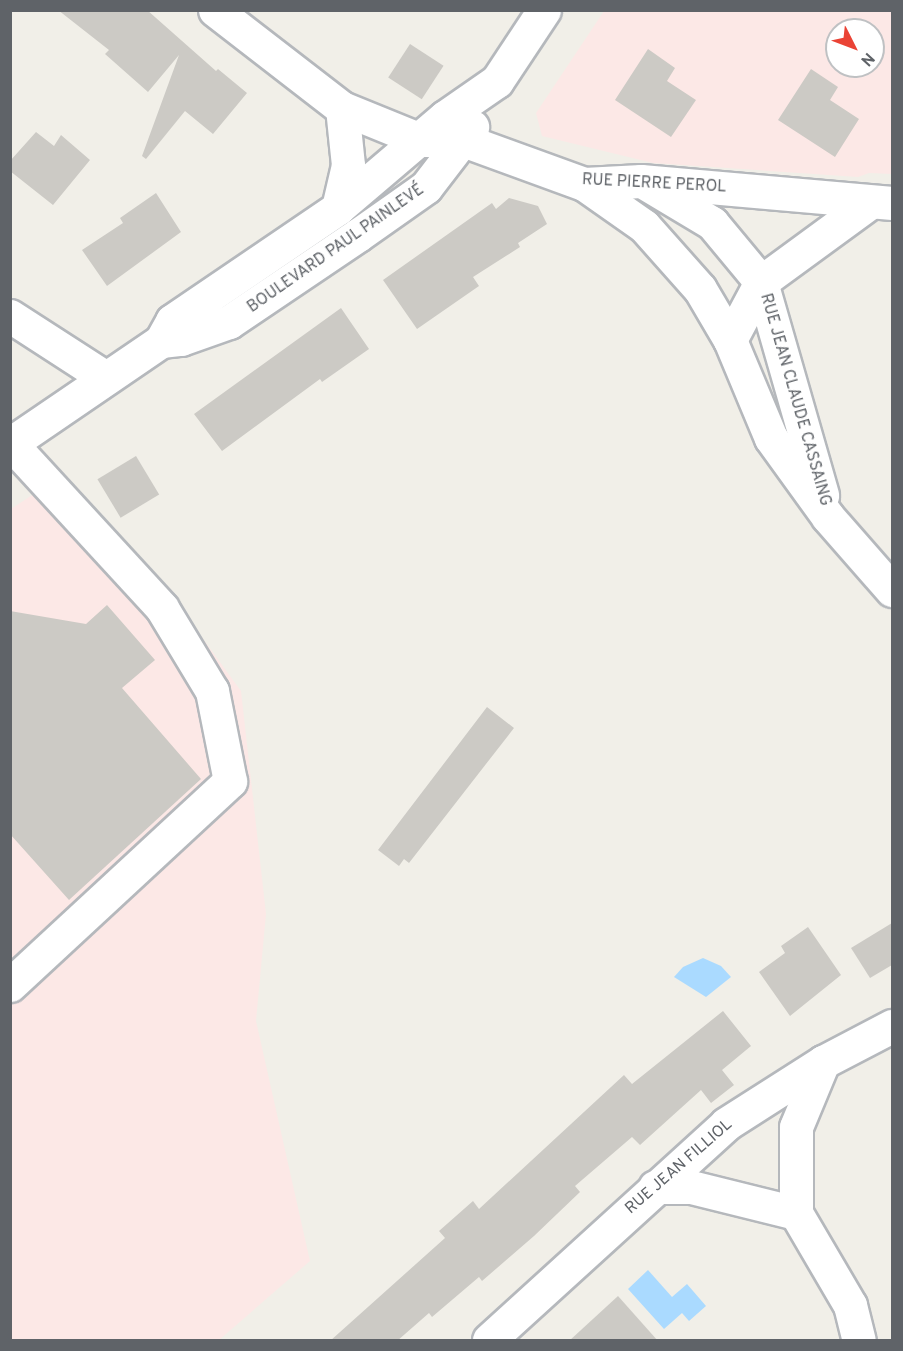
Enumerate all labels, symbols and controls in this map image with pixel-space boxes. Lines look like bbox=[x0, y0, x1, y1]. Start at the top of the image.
north arrow bbox=[825, 18, 885, 78]
text: N bbox=[856, 48, 878, 70]
street label: RUE PIERRE PEROL bbox=[581, 171, 727, 197]
street label: BOULEVARD PAUL PAINLEVÉ bbox=[244, 181, 428, 317]
street label: RUE JEAN CLAUDE CASSAING bbox=[755, 291, 835, 509]
street label: RUE JEAN FILLIOL bbox=[622, 1115, 736, 1219]

